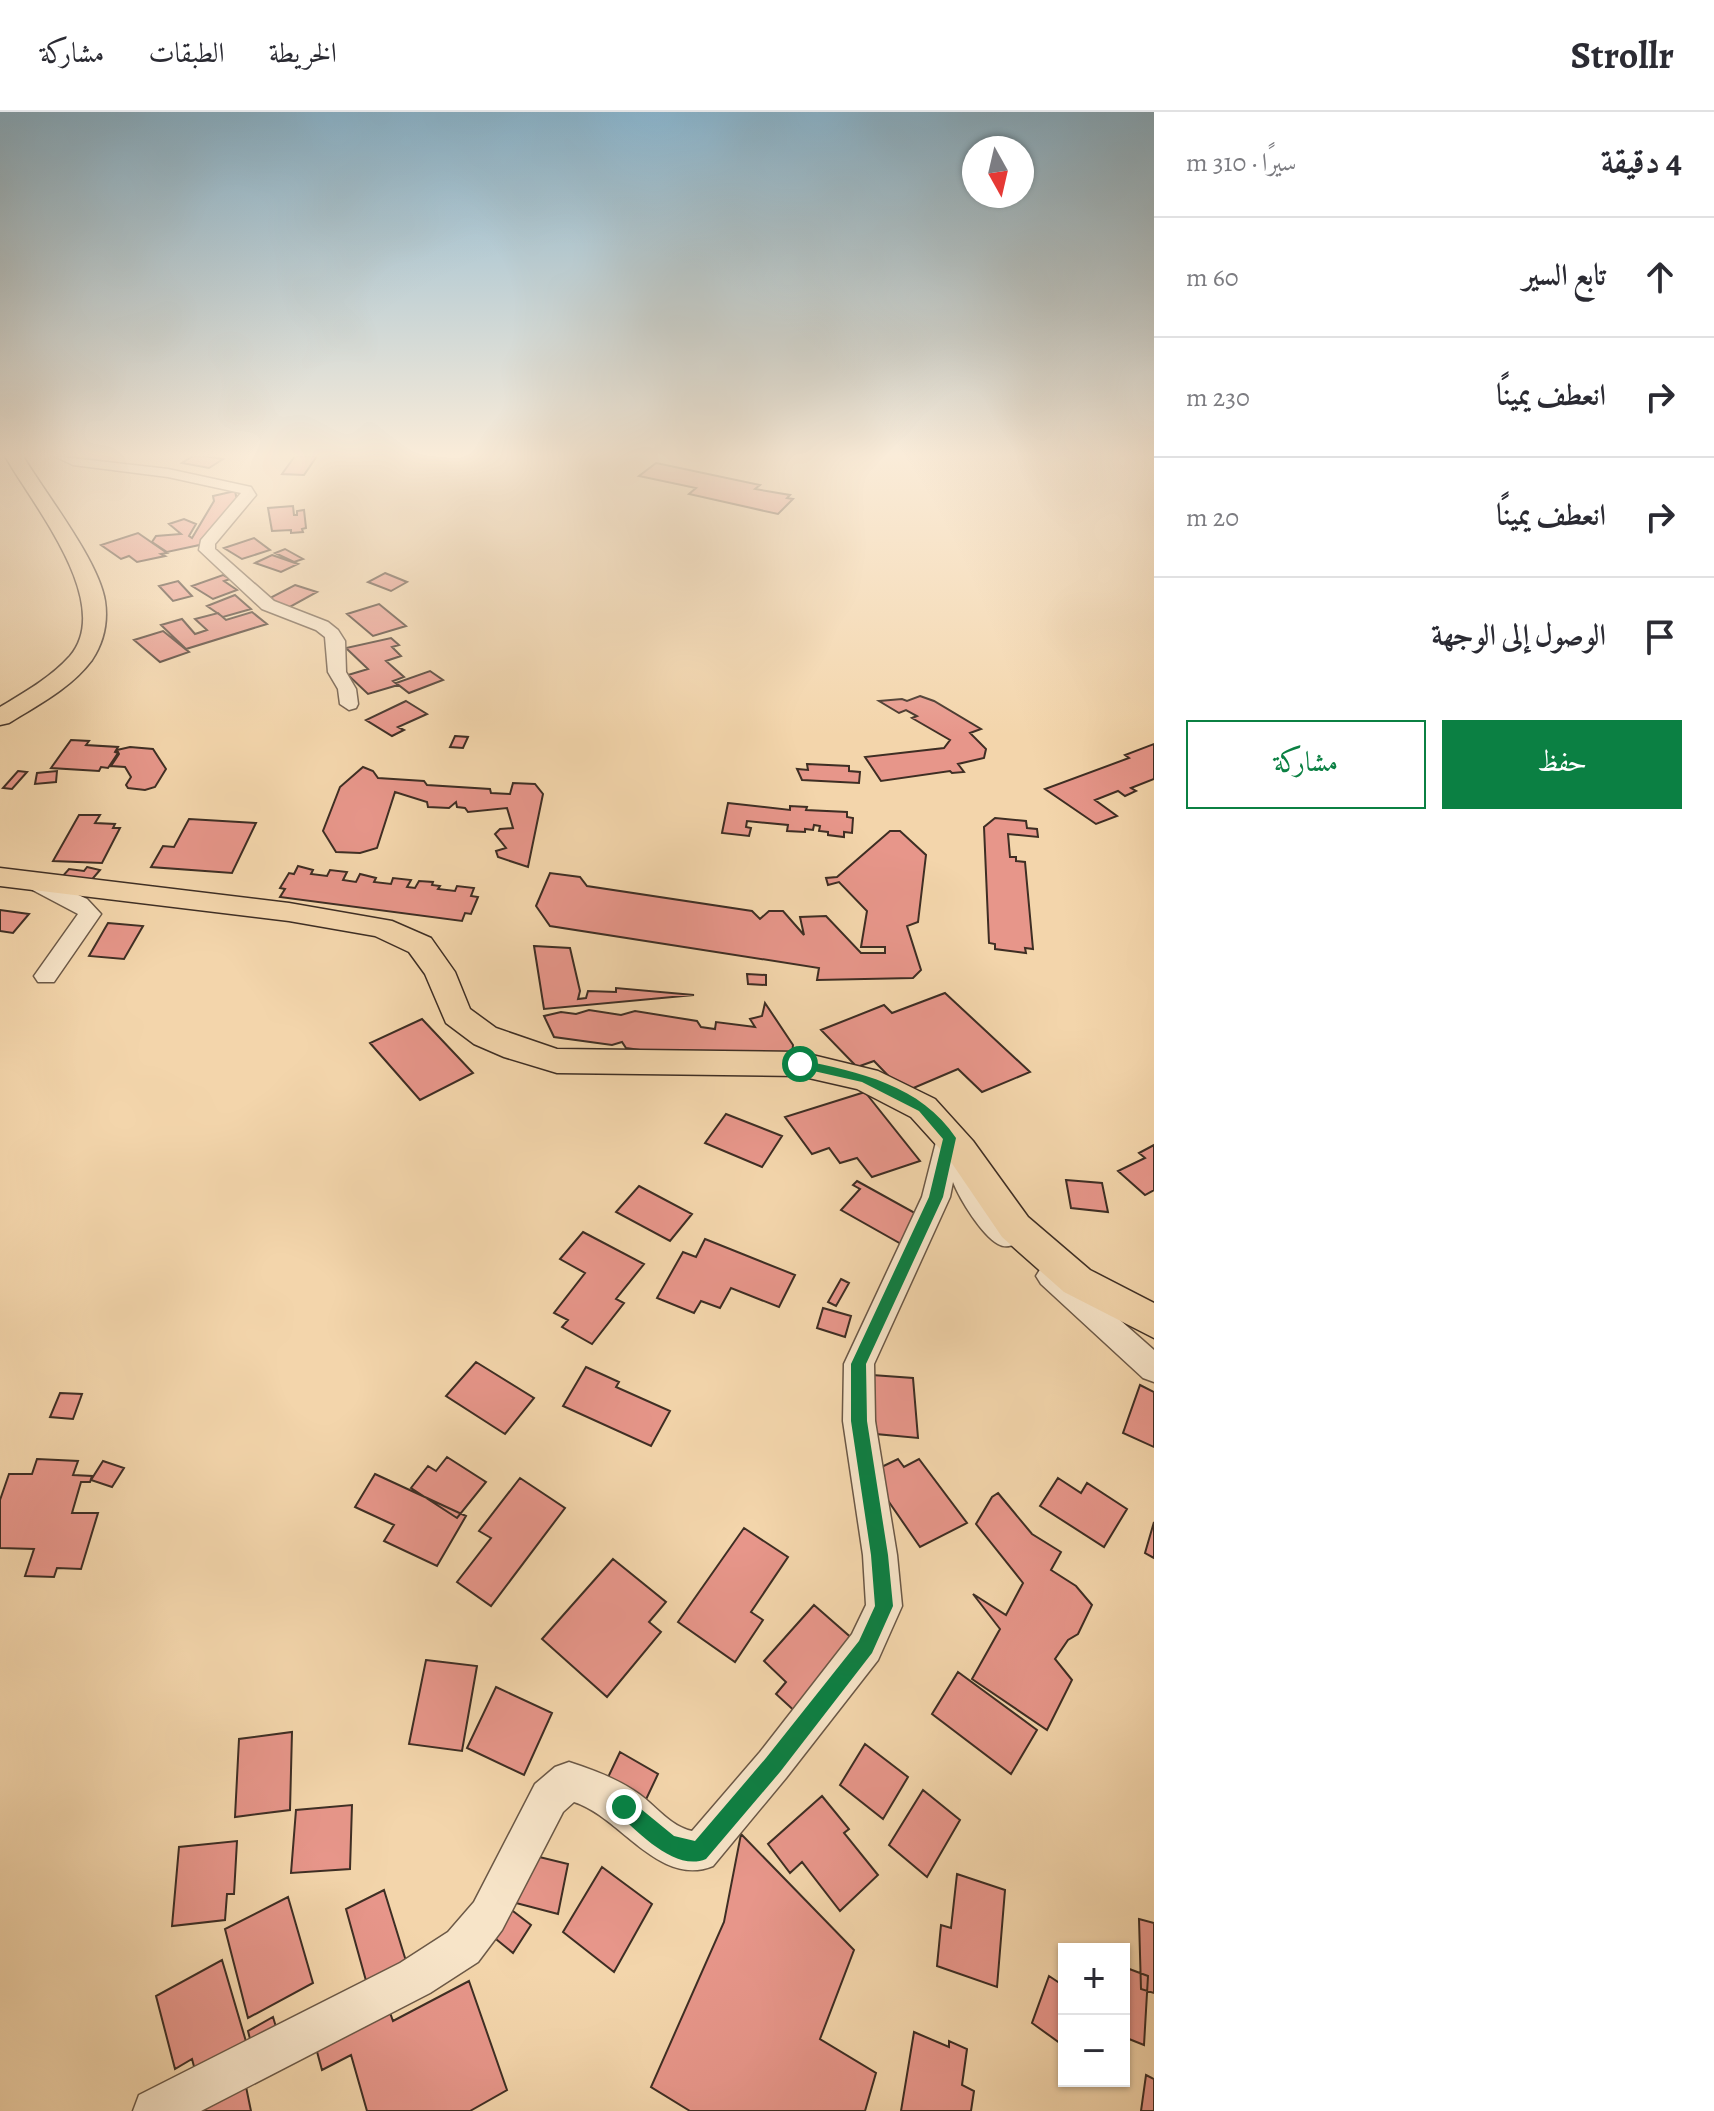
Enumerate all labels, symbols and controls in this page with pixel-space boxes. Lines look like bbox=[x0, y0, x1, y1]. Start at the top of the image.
text: Strollr bbox=[1570, 29, 1674, 81]
text: مشاركة bbox=[40, 34, 104, 72]
text: الطبقات bbox=[148, 34, 225, 72]
text: الخريطة bbox=[269, 34, 337, 72]
north arrow bbox=[962, 136, 1034, 208]
text: 4 دقيقة bbox=[1601, 137, 1682, 184]
text: سيرًا · 310 m bbox=[1186, 145, 1297, 180]
text: تابع السير bbox=[1522, 255, 1606, 295]
icon: ahead bbox=[1638, 255, 1682, 299]
text: 60 m bbox=[1186, 260, 1239, 295]
text: انعطف يمينًا bbox=[1496, 375, 1606, 415]
icon: right bbox=[1638, 375, 1682, 419]
text: 230 m bbox=[1186, 380, 1250, 415]
text: انعطف يمينًا bbox=[1496, 495, 1606, 535]
icon: right bbox=[1638, 495, 1682, 539]
text: 20 m bbox=[1186, 500, 1239, 535]
text: الوصول إلى الوجهة bbox=[1431, 615, 1606, 655]
icon: arrive bbox=[1638, 615, 1682, 659]
button: مشاركة bbox=[1186, 720, 1426, 809]
button: حفظ bbox=[1442, 720, 1682, 809]
route start bbox=[782, 1046, 818, 1082]
route end bbox=[606, 1789, 642, 1825]
map controls bbox=[1058, 1943, 1130, 2087]
button: + bbox=[1058, 1943, 1130, 2015]
button: − bbox=[1058, 2015, 1130, 2087]

